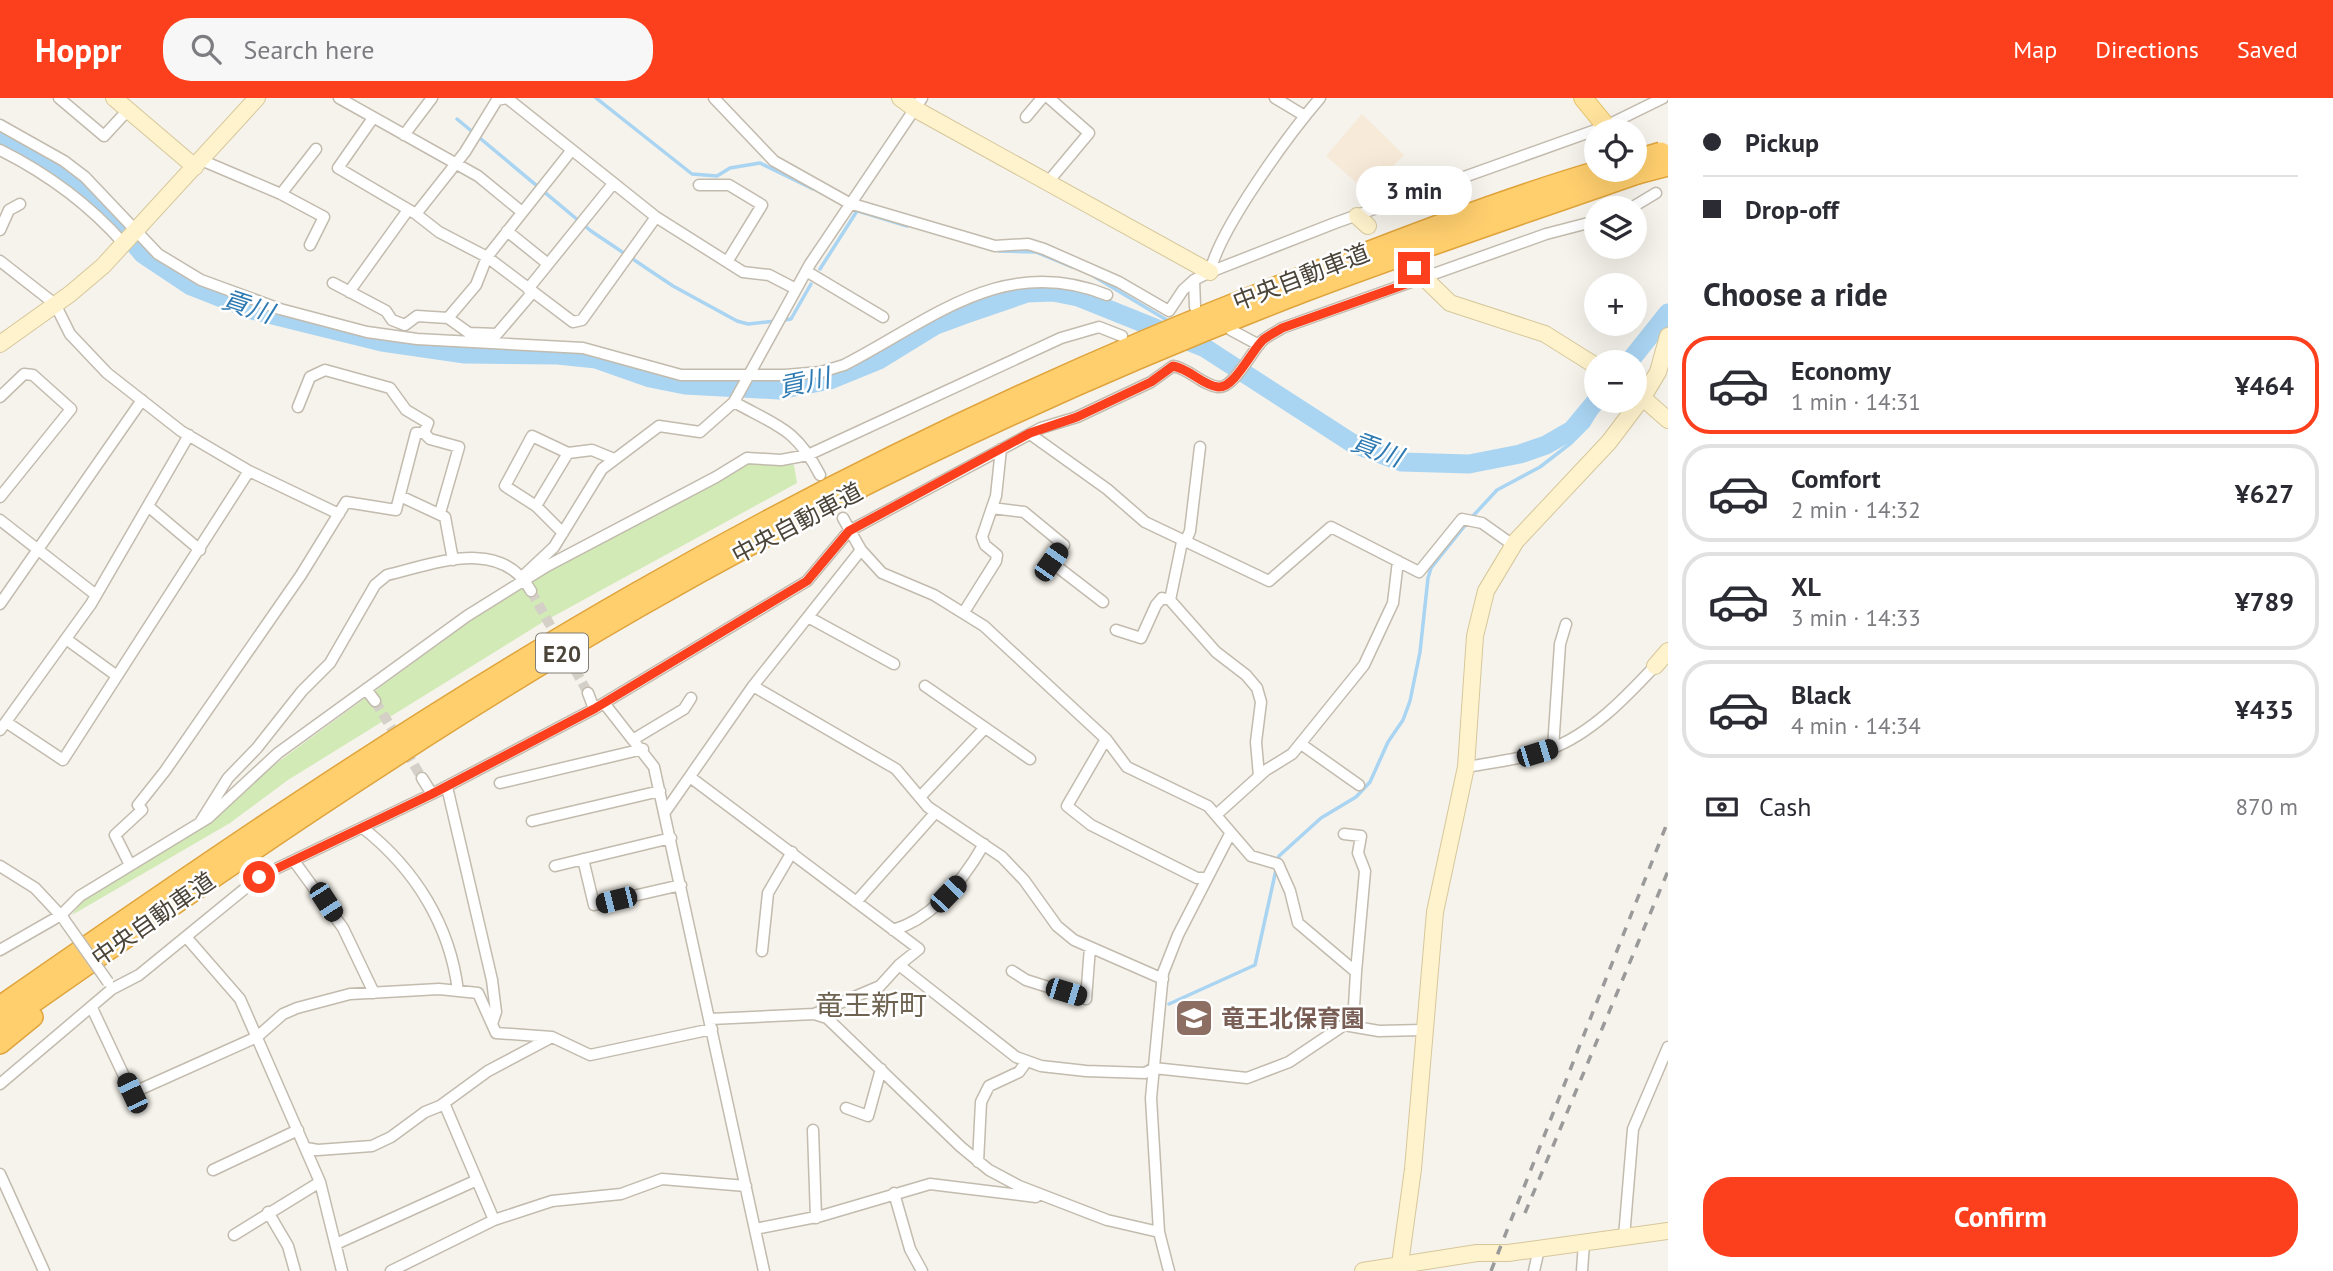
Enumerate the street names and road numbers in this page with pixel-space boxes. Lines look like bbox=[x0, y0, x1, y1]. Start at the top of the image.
street label: 中央自動車道 bbox=[1228, 237, 1374, 317]
street label: 中央自動車道 bbox=[726, 476, 868, 570]
road number: E20 bbox=[536, 634, 588, 673]
street label: 中央自動車道 bbox=[85, 865, 221, 973]

